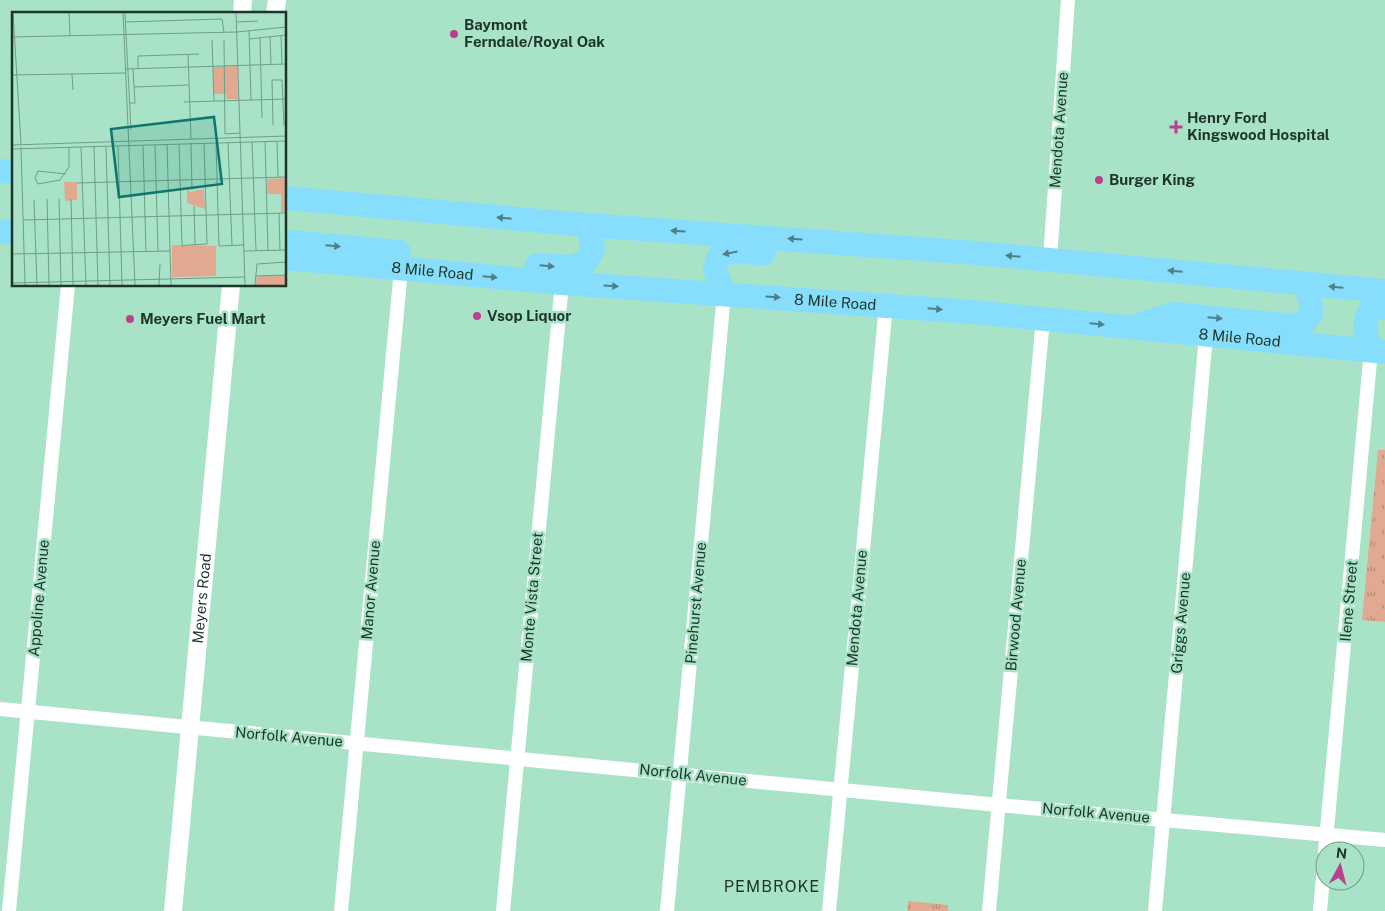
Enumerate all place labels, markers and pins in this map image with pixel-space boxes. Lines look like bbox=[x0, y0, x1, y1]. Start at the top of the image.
place label: Baymont Ferndale/Royal Oak bbox=[464, 16, 605, 50]
marker: Baymont Ferndale/Royal Oak bbox=[448, 28, 460, 40]
place label: Henry Ford Kingswood Hospital bbox=[1187, 109, 1330, 143]
marker: Henry Ford Kingswood Hospital bbox=[1169, 120, 1183, 134]
place label: Burger King bbox=[1109, 171, 1195, 188]
marker: Burger King bbox=[1093, 174, 1105, 186]
place label: Vsop Liquor bbox=[487, 307, 571, 324]
place label: Meyers Fuel Mart bbox=[140, 310, 266, 327]
marker: Vsop Liquor bbox=[471, 310, 483, 322]
marker: Meyers Fuel Mart bbox=[124, 313, 136, 325]

